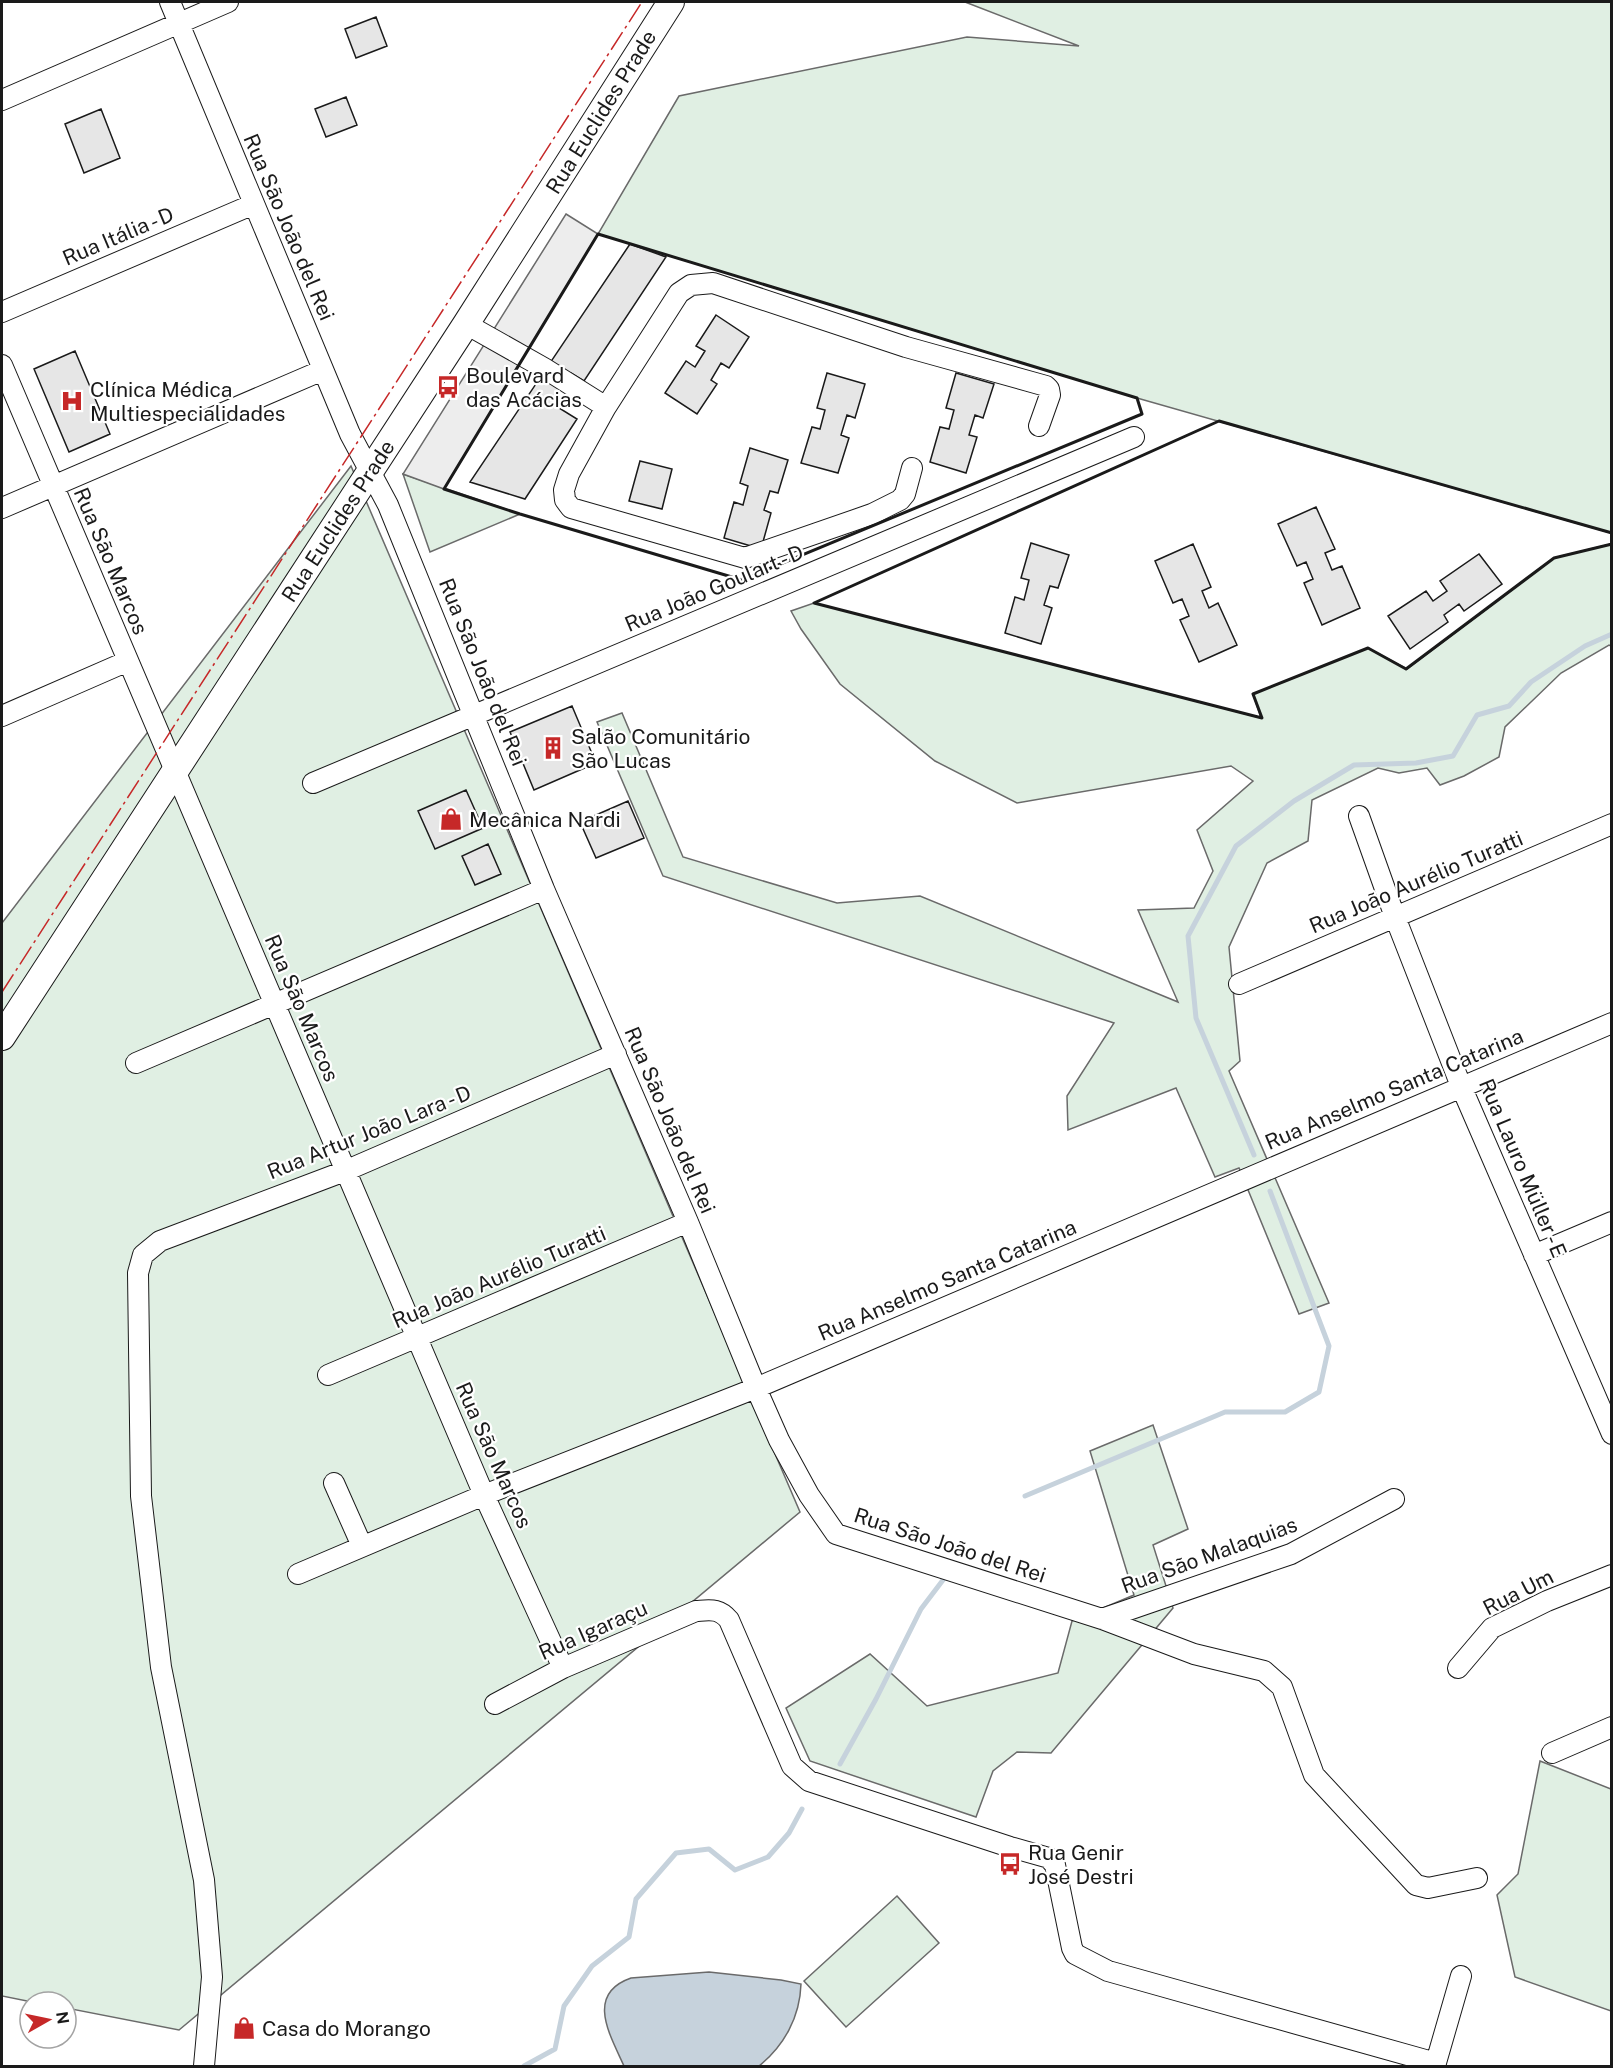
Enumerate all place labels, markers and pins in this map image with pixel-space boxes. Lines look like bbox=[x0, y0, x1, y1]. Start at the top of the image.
place label: Boulevard das Acácias bbox=[466, 363, 582, 412]
bus stop icon: Boulevard das Acácias bbox=[435, 374, 461, 400]
place label: Clínica Médica Multiespecialidades bbox=[90, 377, 285, 426]
hospital icon: Clínica Médica Multiespecialidades bbox=[59, 388, 85, 414]
place label: Salão Comunitário São Lucas bbox=[571, 724, 750, 773]
building icon: Salão Comunitário São Lucas bbox=[540, 735, 566, 761]
shop icon: Mecânica Nardi bbox=[438, 806, 464, 832]
place label: Mecânica Nardi bbox=[469, 807, 621, 832]
place label: Rua Genir José Destri bbox=[1028, 1840, 1134, 1889]
bus stop icon: Rua Genir José Destri bbox=[997, 1851, 1023, 1877]
shop icon: Casa do Morango bbox=[231, 2015, 257, 2041]
place label: Casa do Morango bbox=[262, 2016, 431, 2041]

